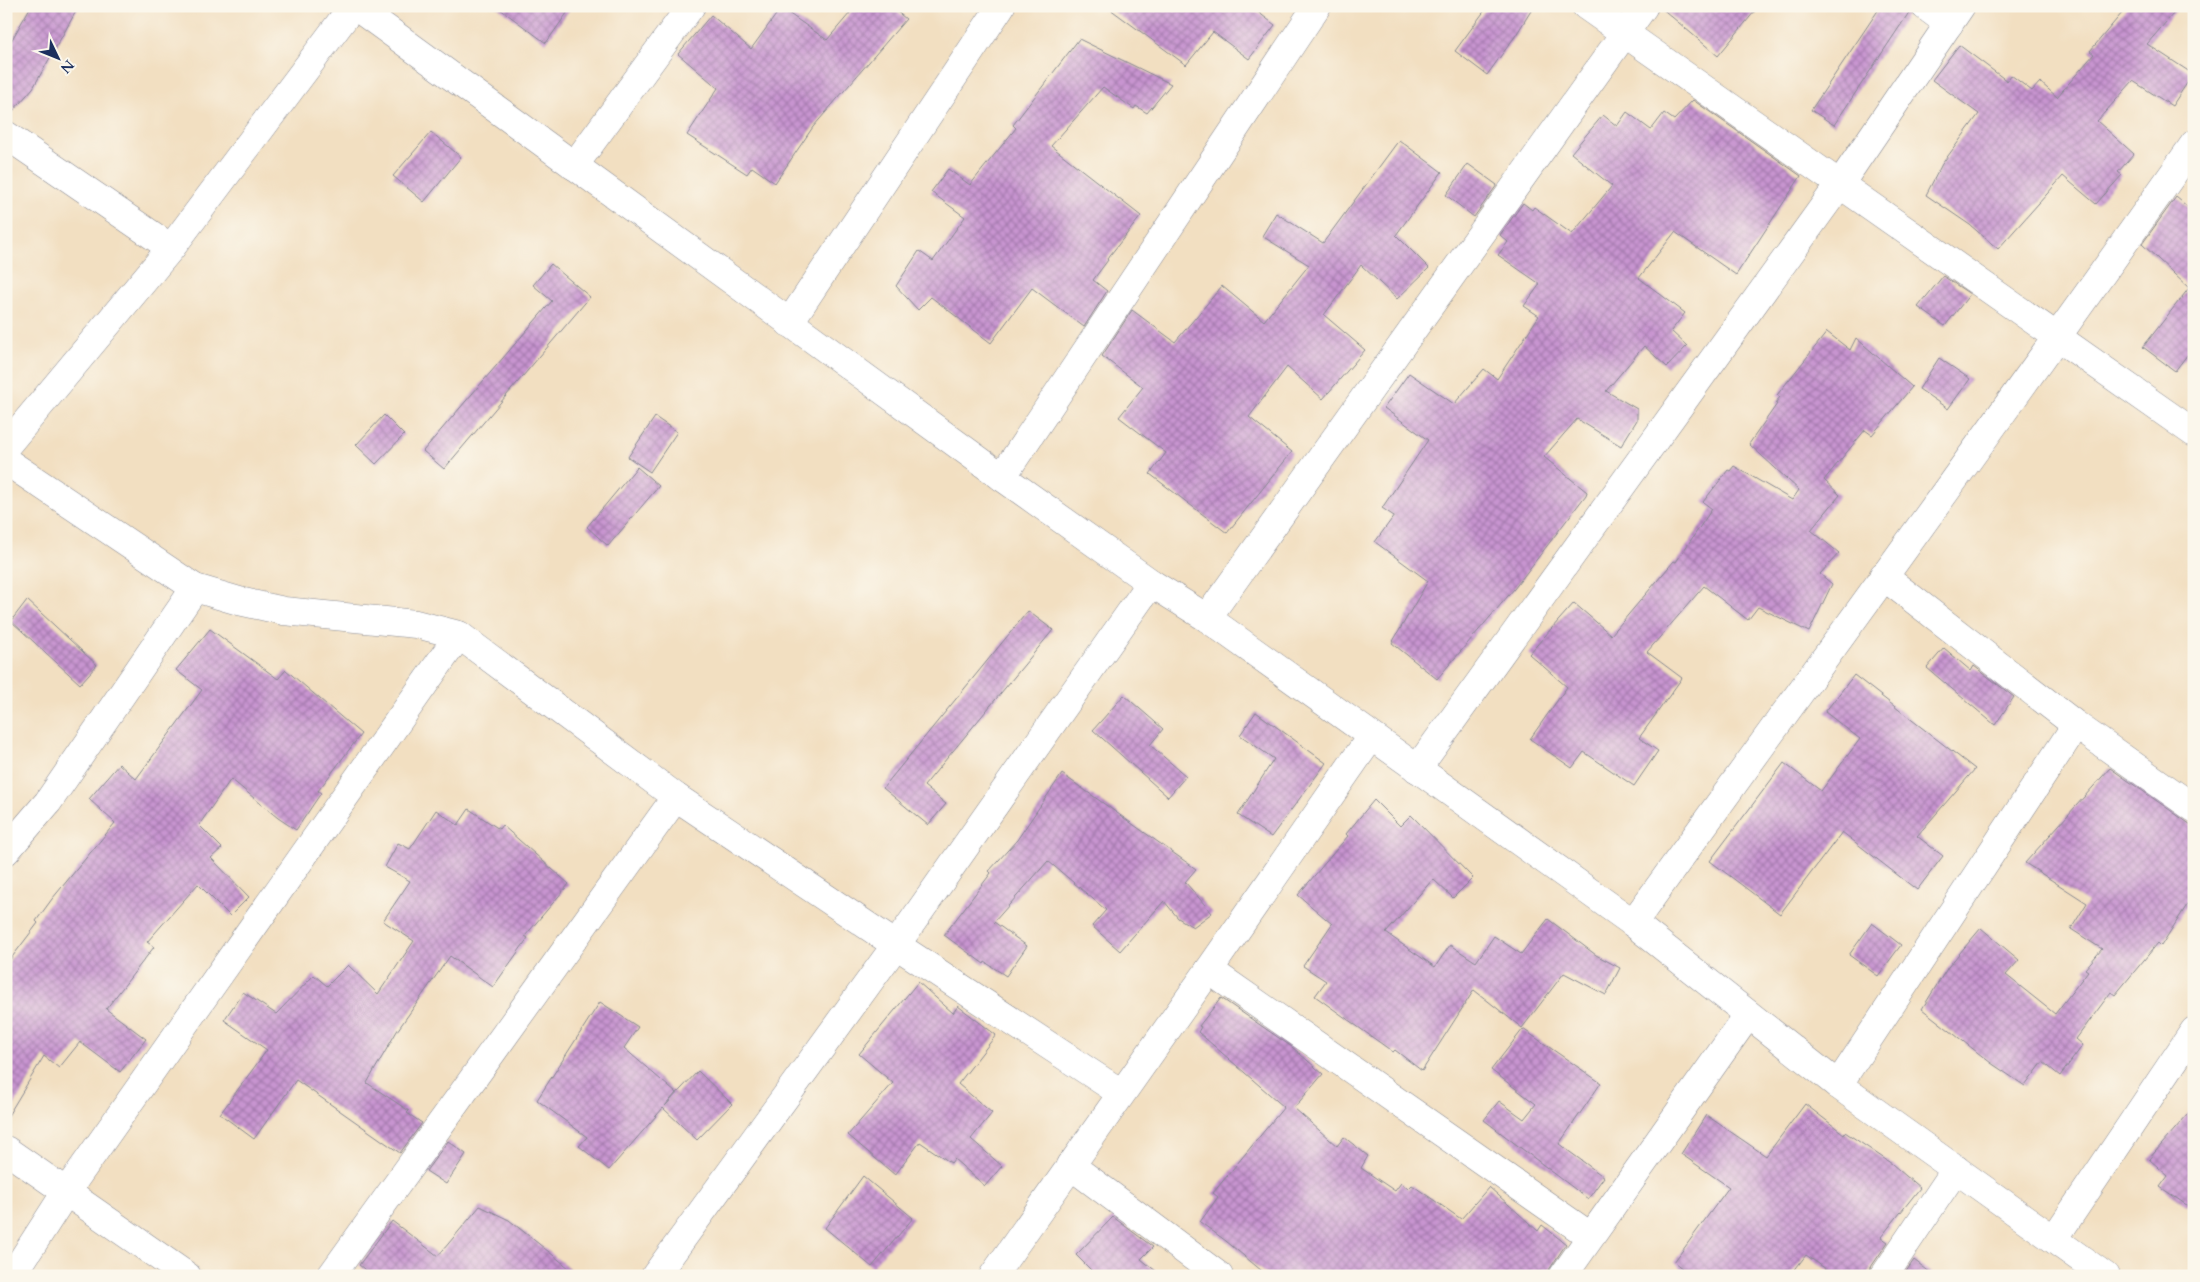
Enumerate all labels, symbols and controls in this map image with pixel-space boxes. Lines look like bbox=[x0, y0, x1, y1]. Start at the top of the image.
north arrow bbox=[32, 32, 82, 82]
text: N bbox=[56, 56, 78, 77]

